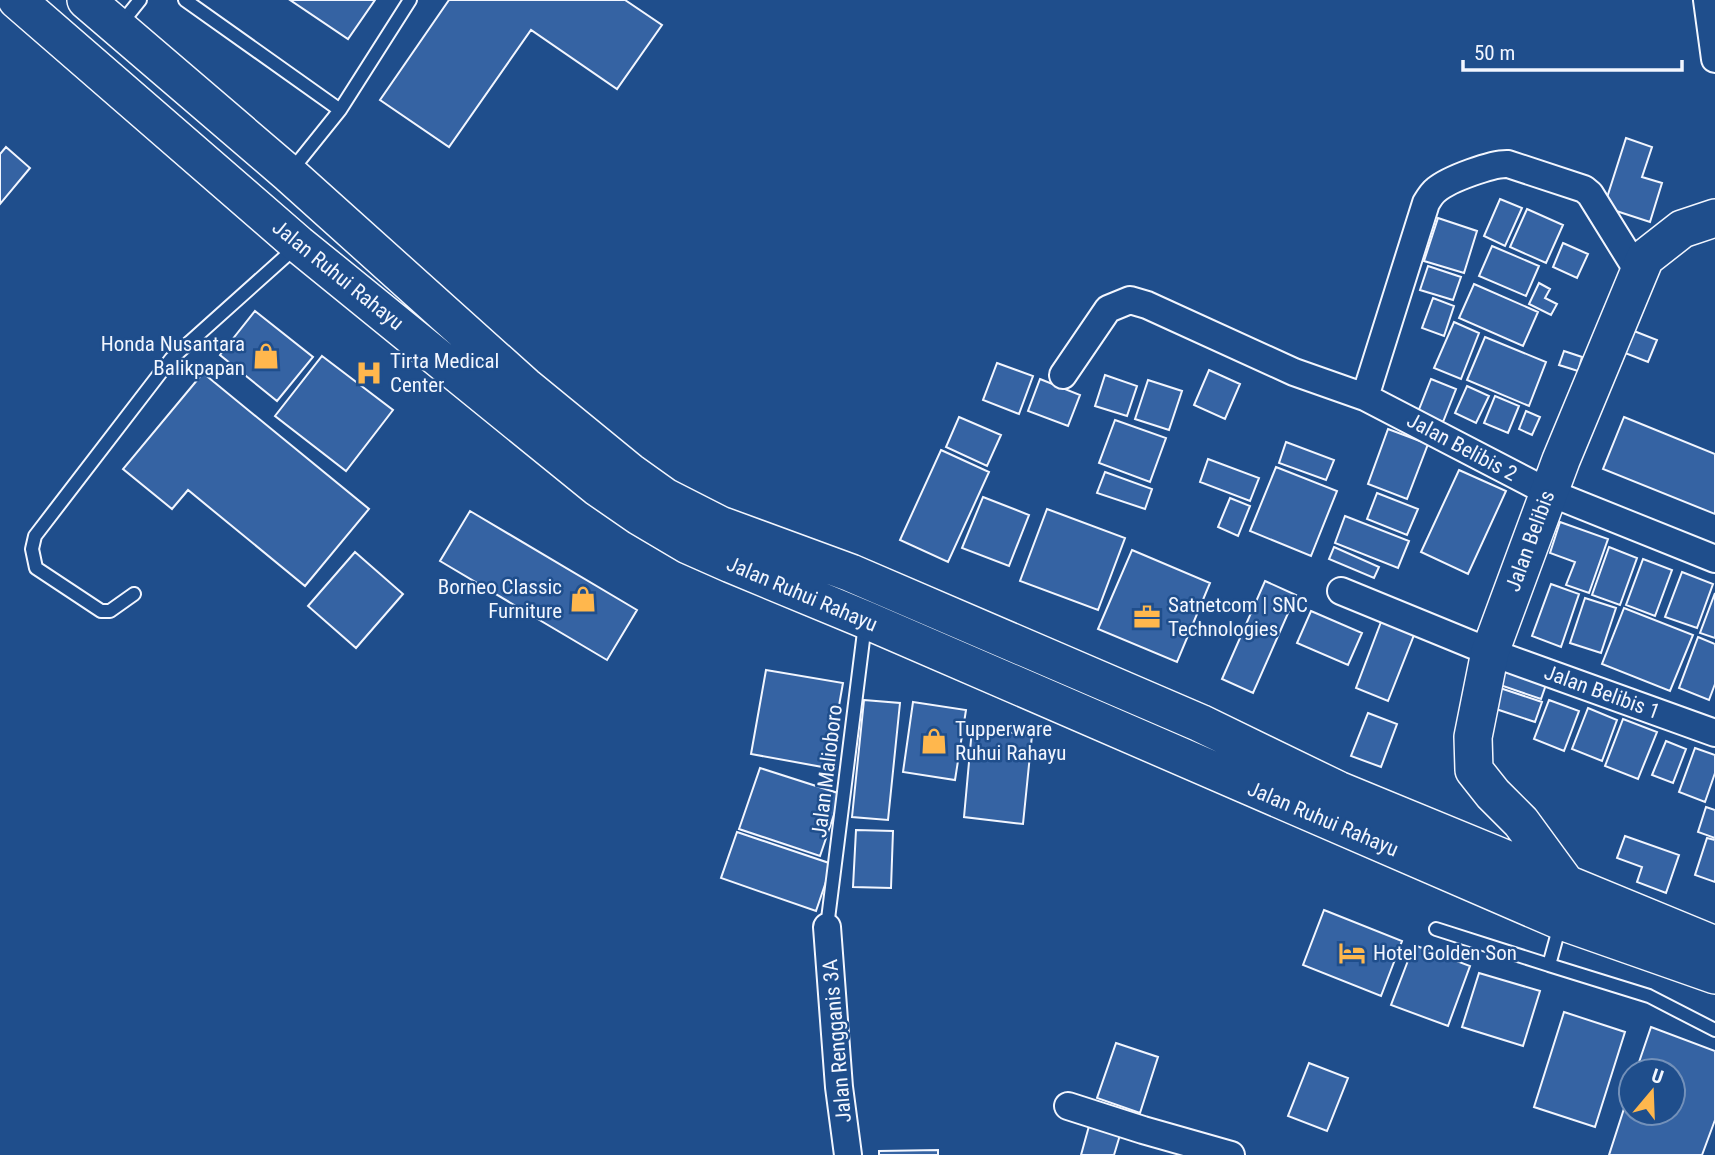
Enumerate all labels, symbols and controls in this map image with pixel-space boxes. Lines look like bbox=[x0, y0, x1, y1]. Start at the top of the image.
scale bar bbox=[1463, 28, 1682, 72]
text: 50 m bbox=[1474, 41, 1515, 65]
street label: Jalan Ruhui Rahayu bbox=[268, 215, 408, 335]
place label: Honda Nusantara Balikpapan bbox=[101, 332, 245, 380]
shop icon: Honda Nusantara Balikpapan bbox=[251, 341, 281, 371]
place label: Tirta Medical Center bbox=[390, 349, 499, 397]
hospital icon: Tirta Medical Center bbox=[354, 358, 384, 388]
street label: Jalan Belibis 2 bbox=[1403, 408, 1521, 486]
street label: Jalan Belibis bbox=[1501, 487, 1559, 595]
street label: Jalan Ruhui Rahayu bbox=[723, 551, 881, 637]
place label: Borneo Classic Furniture bbox=[438, 575, 562, 623]
shop icon: Borneo Classic Furniture bbox=[568, 584, 598, 614]
place label: Satnetcom | SNC Technologies bbox=[1168, 593, 1308, 641]
office icon: Satnetcom | SNC Technologies bbox=[1132, 602, 1162, 632]
street label: Jalan Belibis 1 bbox=[1541, 660, 1663, 724]
street label: Jalan Malioboro bbox=[807, 703, 847, 839]
place label: Tupperware Ruhui Rahayu bbox=[955, 717, 1066, 765]
shop icon: Tupperware Ruhui Rahayu bbox=[919, 726, 949, 756]
street label: Jalan Ruhui Rahayu bbox=[1244, 776, 1402, 862]
hotel icon: Hotel Golden Son bbox=[1337, 938, 1367, 968]
place label: Hotel Golden Son bbox=[1373, 941, 1517, 965]
street label: Jalan Rengganis 3A bbox=[818, 958, 856, 1124]
north arrow bbox=[1617, 1057, 1687, 1127]
text: U bbox=[1648, 1064, 1666, 1089]

